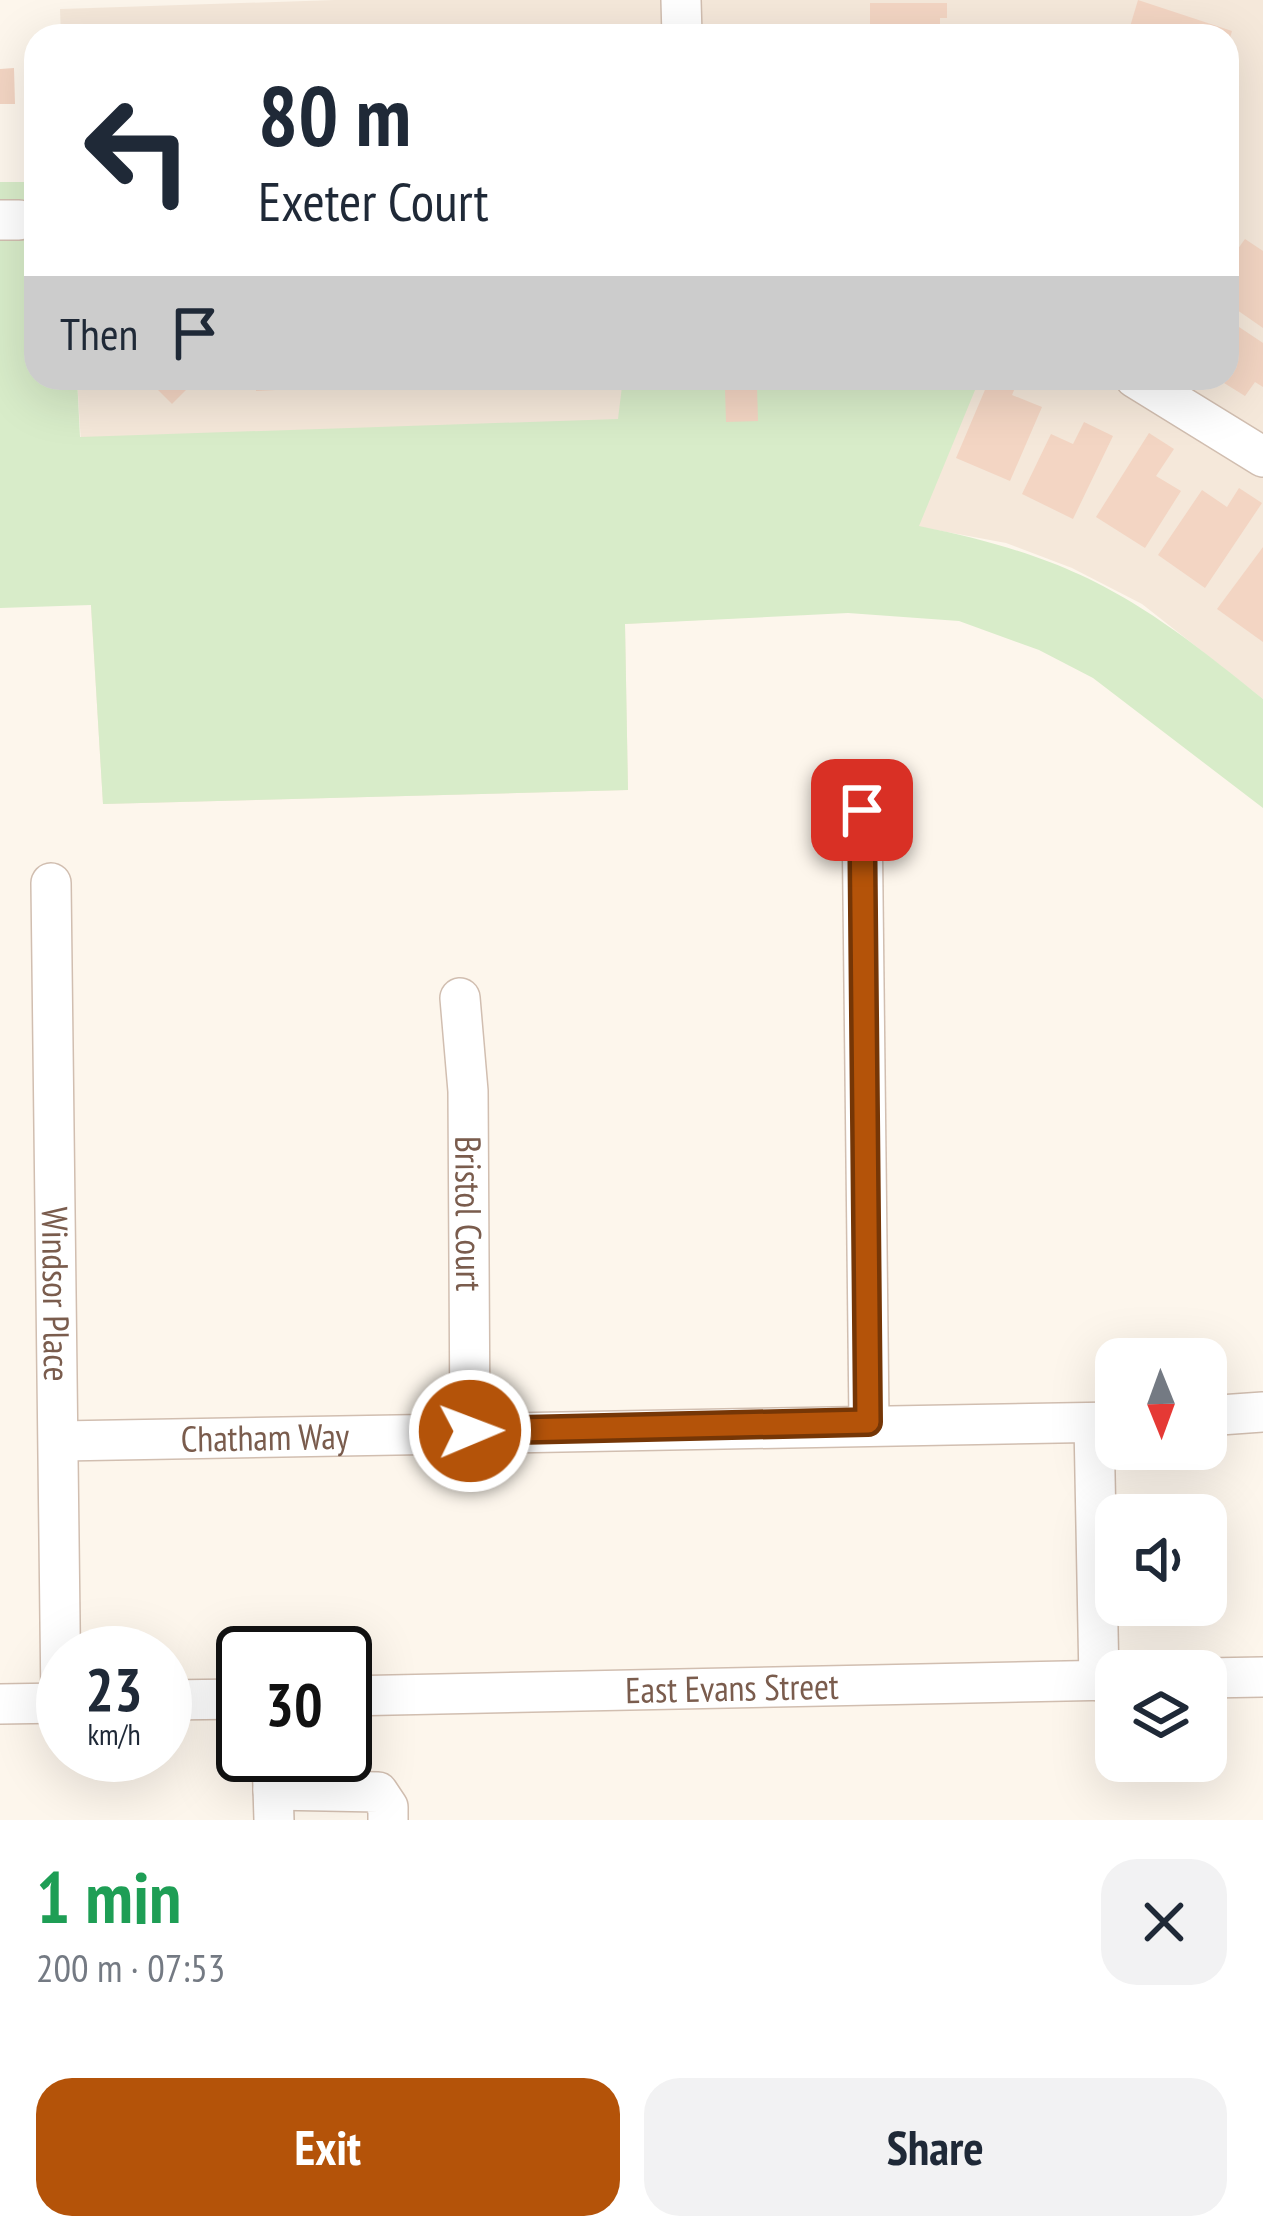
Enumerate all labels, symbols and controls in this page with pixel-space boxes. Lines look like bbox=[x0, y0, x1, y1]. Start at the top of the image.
text: 80 m bbox=[258, 60, 411, 169]
icon: left bbox=[60, 72, 216, 228]
text: Exeter Court bbox=[258, 166, 489, 236]
icon: arrive bbox=[162, 300, 228, 366]
text: Then bbox=[60, 304, 138, 362]
pin bbox=[811, 759, 913, 861]
icon: arrive bbox=[829, 777, 895, 843]
street label: Bristol Court bbox=[445, 1136, 493, 1292]
street label: Windsor Place bbox=[32, 1206, 81, 1382]
north arrow bbox=[1095, 1338, 1227, 1470]
map controls bbox=[1095, 1338, 1227, 1782]
position arrow bbox=[407, 1368, 533, 1494]
street label: Chatham Way bbox=[180, 1412, 350, 1462]
button: sound bbox=[1095, 1494, 1227, 1626]
speed limit sign: 30 bbox=[216, 1626, 372, 1782]
text: 23 bbox=[85, 1650, 143, 1728]
button: layers bbox=[1095, 1650, 1227, 1782]
street label: East Evans Street bbox=[625, 1662, 839, 1713]
text: km/h bbox=[87, 1714, 141, 1753]
text: 1 min bbox=[36, 1850, 181, 1943]
button: close bbox=[1101, 1859, 1227, 1985]
text: 200 m · 07:53 bbox=[36, 1942, 225, 1993]
button: Exit bbox=[36, 2078, 620, 2216]
button: Share bbox=[644, 2078, 1227, 2216]

